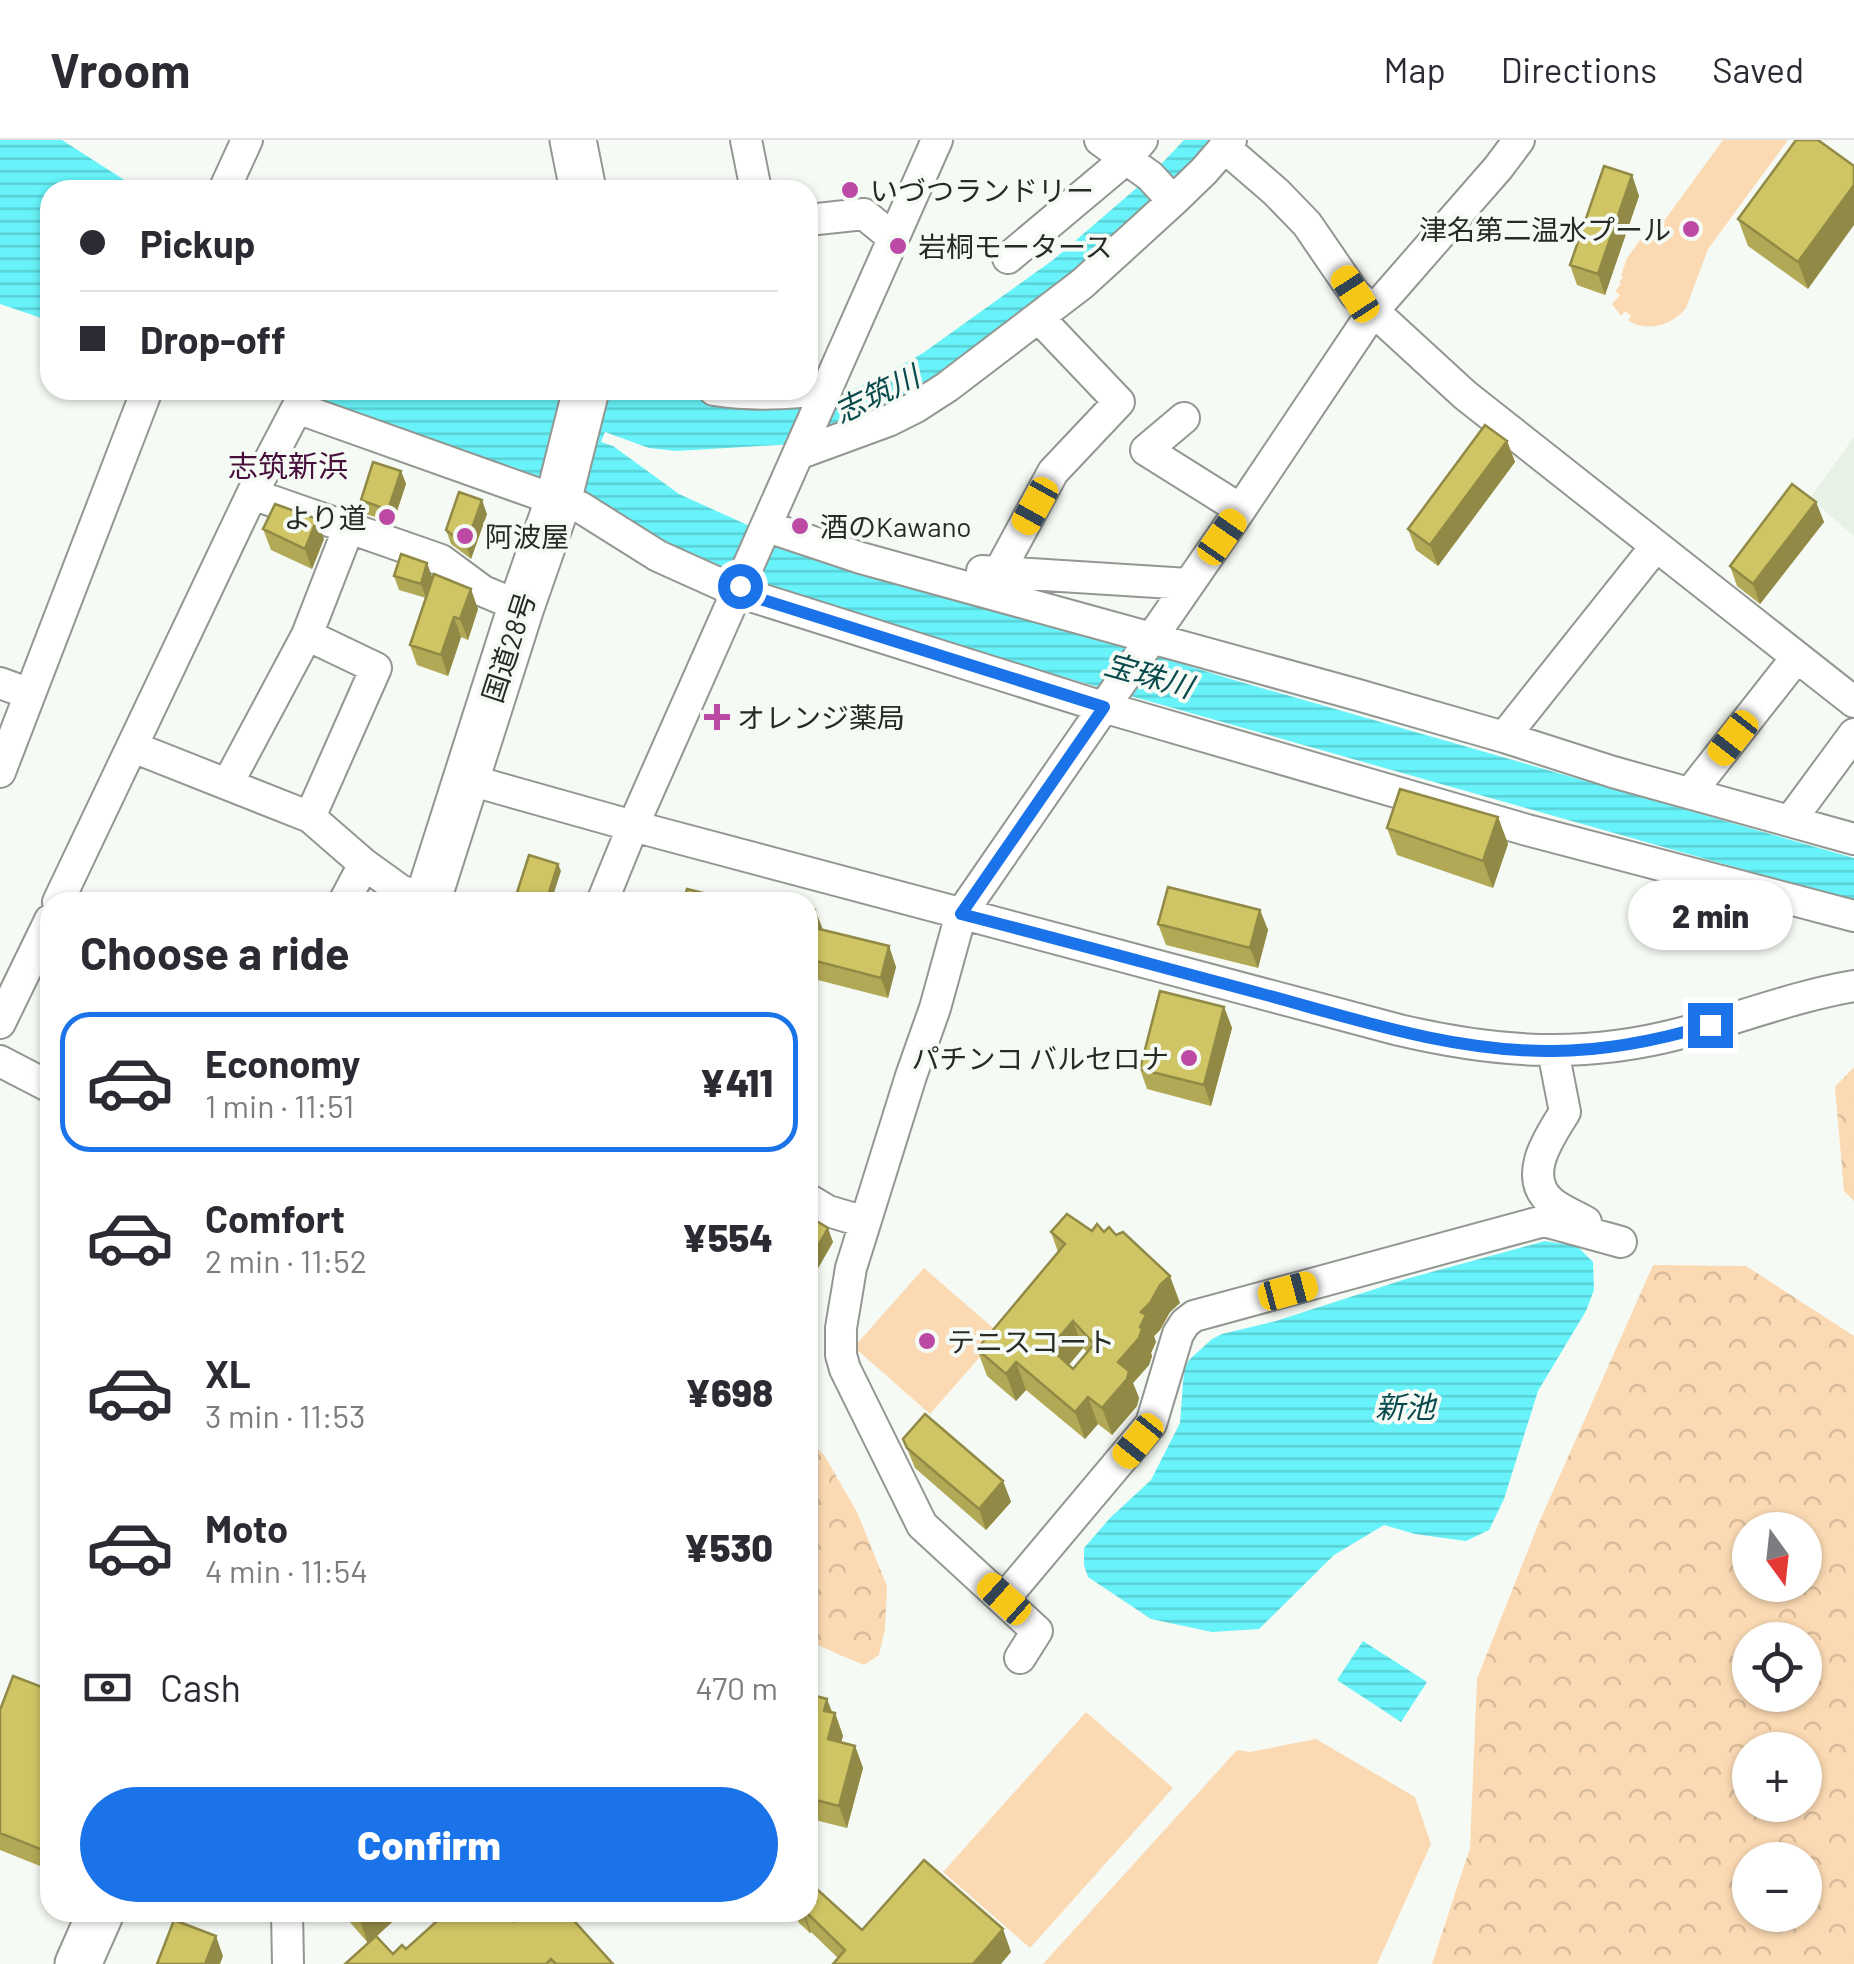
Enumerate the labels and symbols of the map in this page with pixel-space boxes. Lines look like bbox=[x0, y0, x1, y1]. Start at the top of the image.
place label: いづつランドリー bbox=[870, 173, 1094, 207]
marker: いづつランドリー bbox=[839, 179, 861, 201]
place label: 津名第二温水プール bbox=[1419, 212, 1671, 246]
marker: 津名第二温水プール bbox=[1680, 218, 1702, 240]
place label: 岩桐モータース bbox=[918, 229, 1113, 263]
marker: 岩桐モータース bbox=[887, 235, 909, 257]
car bbox=[1326, 261, 1384, 327]
water label: 志筑川 bbox=[828, 356, 927, 429]
district label: 志筑新浜 bbox=[228, 447, 348, 483]
car bbox=[1007, 472, 1063, 540]
place label: より道 bbox=[284, 500, 367, 534]
car bbox=[1193, 504, 1251, 570]
marker: より道 bbox=[376, 506, 398, 528]
place label: 酒のKawano bbox=[820, 509, 972, 543]
marker: 酒のKawano bbox=[789, 515, 811, 537]
place label: 阿波屋 bbox=[485, 519, 569, 553]
marker: 阿波屋 bbox=[454, 525, 476, 547]
route start bbox=[718, 564, 763, 609]
street label: 国道28号 bbox=[474, 588, 542, 706]
water label: 宝珠川 bbox=[1101, 644, 1200, 705]
place label: オレンジ薬局 bbox=[737, 700, 905, 734]
car bbox=[1703, 705, 1763, 771]
marker: オレンジ薬局 bbox=[706, 706, 728, 728]
callout: 2 min bbox=[1628, 880, 1792, 950]
route end bbox=[1688, 1003, 1733, 1048]
place label: パチンコ バルセロナ bbox=[911, 1041, 1169, 1075]
marker: パチンコ バルセロナ bbox=[1178, 1047, 1200, 1069]
car bbox=[1255, 1269, 1321, 1313]
place label: テニスコート bbox=[947, 1324, 1115, 1358]
marker: テニスコート bbox=[916, 1330, 938, 1352]
water label: 新池 bbox=[1375, 1388, 1438, 1424]
car bbox=[1107, 1408, 1169, 1474]
north arrow bbox=[1732, 1512, 1822, 1602]
car bbox=[972, 1568, 1036, 1630]

